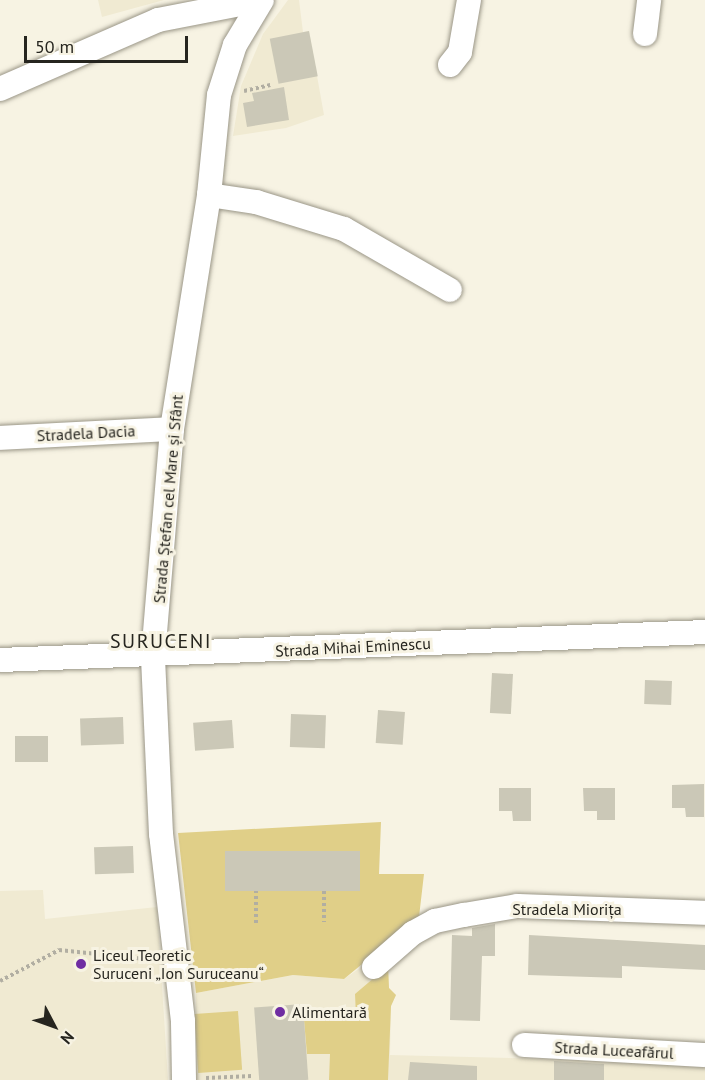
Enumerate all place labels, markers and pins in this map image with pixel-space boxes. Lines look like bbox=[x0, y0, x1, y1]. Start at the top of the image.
place label: Liceul Teoretic Suruceni „Ion Suruceanu“ bbox=[93, 945, 265, 983]
marker: Liceul Teoretic Suruceni „Ion Suruceanu“ bbox=[74, 957, 88, 971]
place label: Alimentară bbox=[292, 1002, 367, 1022]
marker: Alimentară bbox=[273, 1005, 287, 1019]

